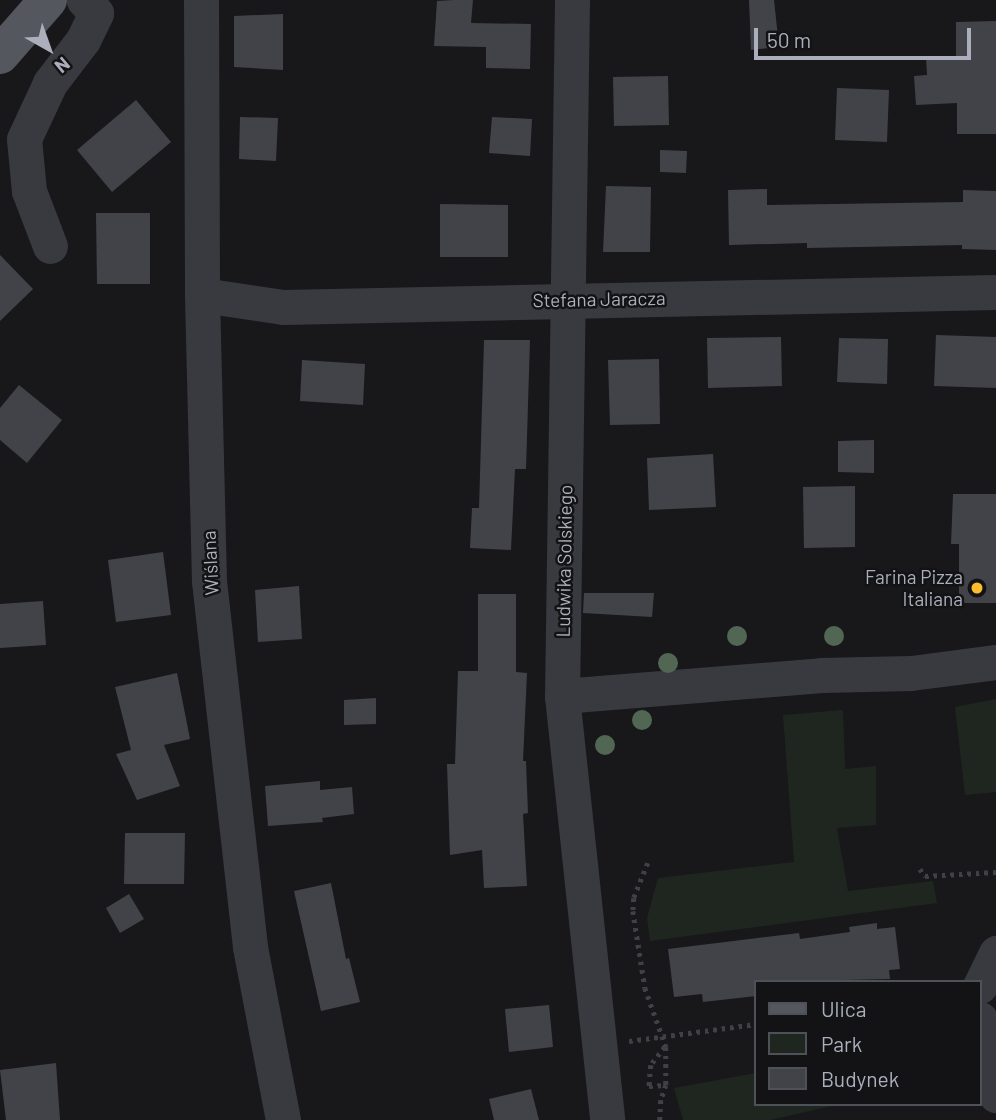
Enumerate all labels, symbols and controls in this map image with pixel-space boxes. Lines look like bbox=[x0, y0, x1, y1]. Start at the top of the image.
north arrow bbox=[14, 14, 84, 84]
scale bar bbox=[758, 14, 975, 58]
text: 50 m bbox=[767, 27, 811, 52]
text: N bbox=[51, 53, 75, 78]
street label: Stefana Jaracza bbox=[532, 286, 666, 312]
street label: Ludwika Solskiego bbox=[551, 484, 577, 638]
street label: Wiślana bbox=[197, 530, 223, 596]
place label: Farina Pizza Italiana bbox=[865, 566, 963, 610]
marker: Farina Pizza Italiana bbox=[969, 580, 985, 596]
legend bbox=[754, 980, 982, 1106]
text: Ulica bbox=[821, 996, 866, 1021]
text: Park bbox=[821, 1031, 862, 1056]
text: Budynek bbox=[821, 1066, 899, 1091]

